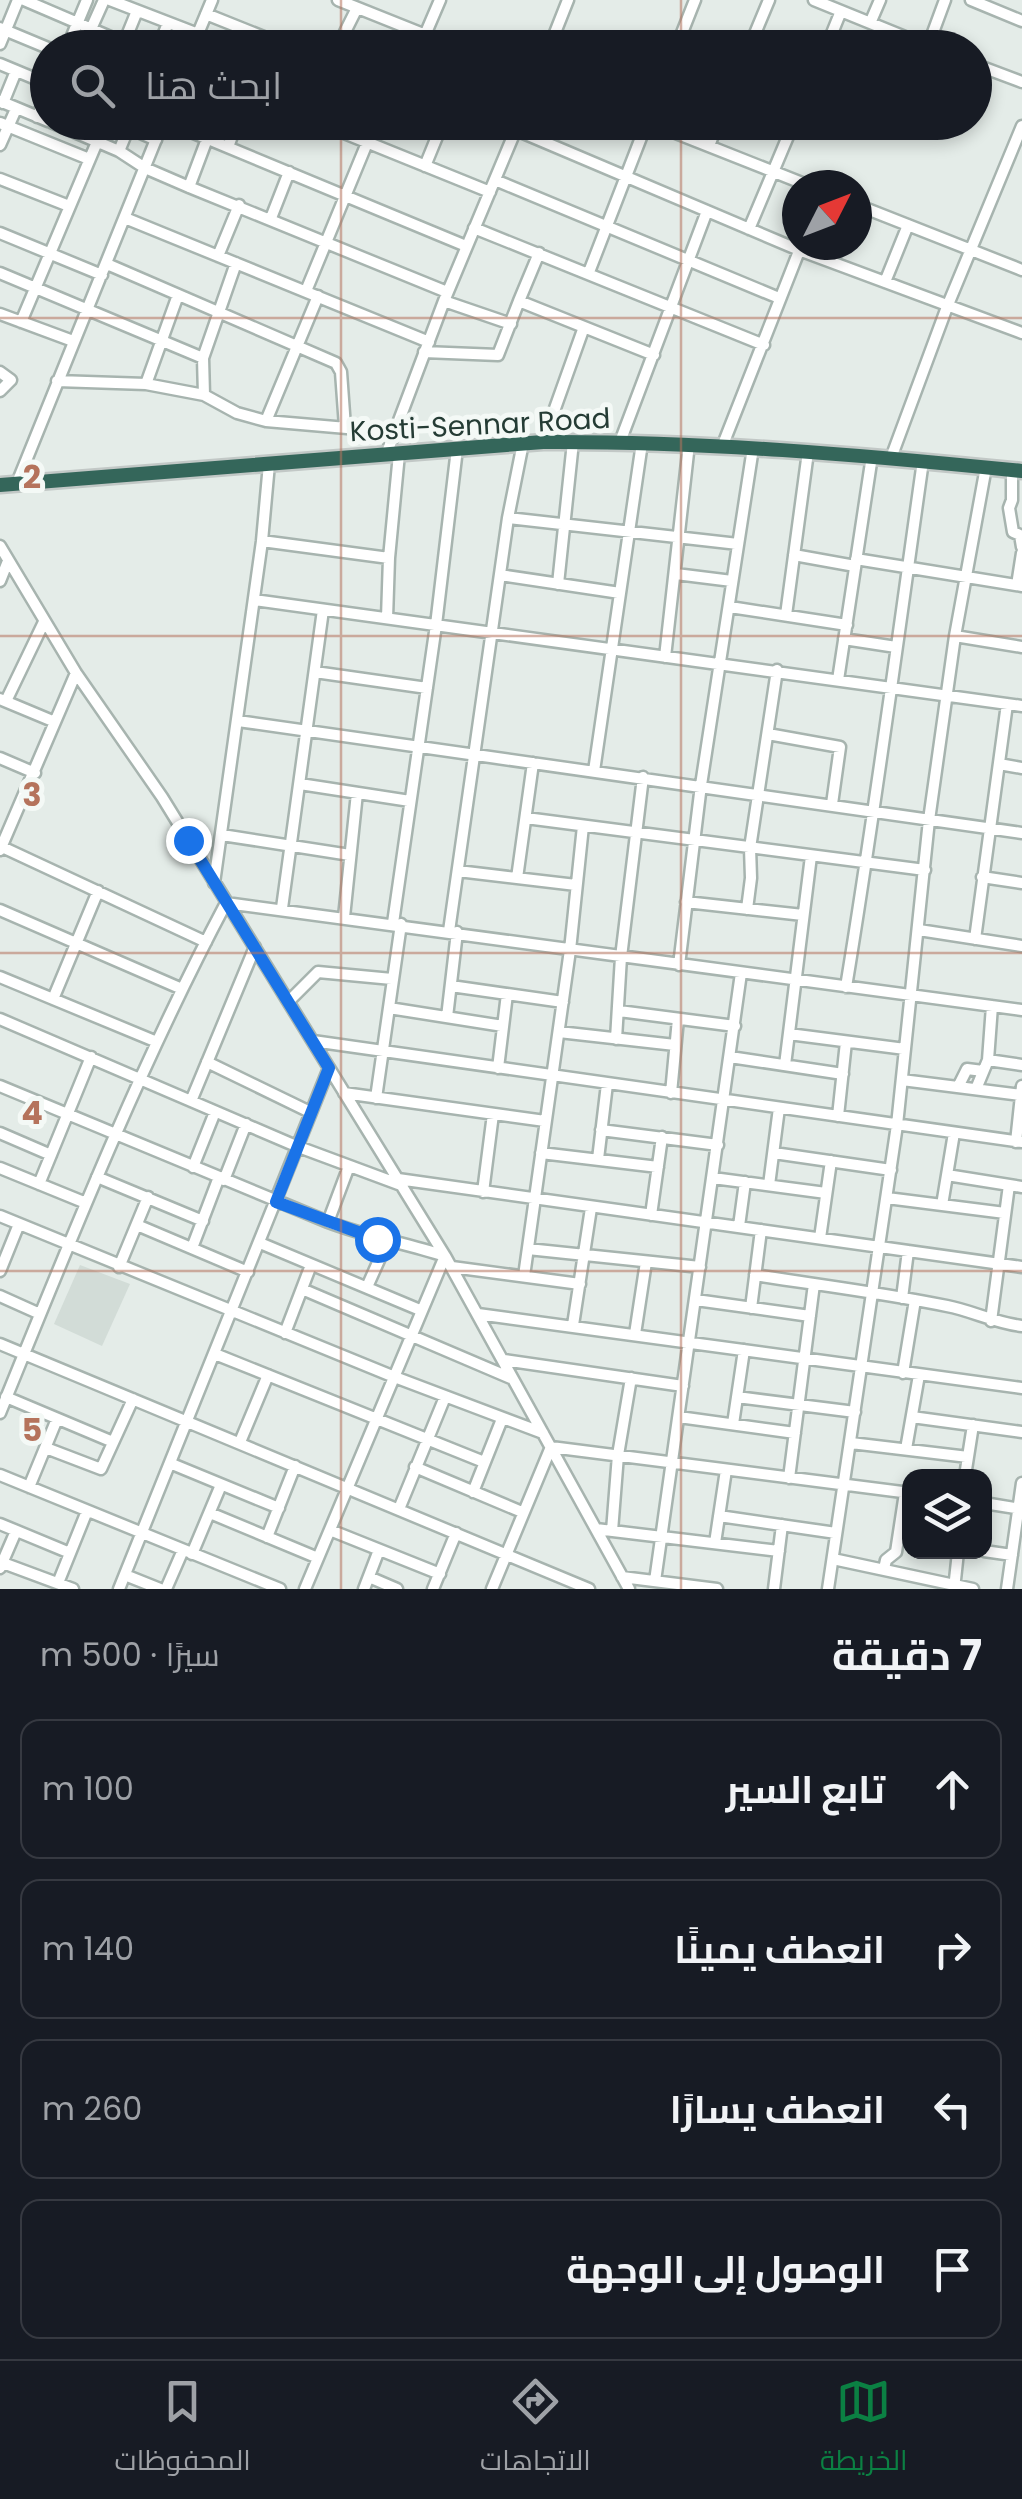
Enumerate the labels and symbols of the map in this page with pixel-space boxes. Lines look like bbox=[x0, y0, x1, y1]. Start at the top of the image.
north arrow bbox=[782, 170, 872, 260]
street label: Kosti-Sennar Road bbox=[349, 399, 611, 451]
text: 2 bbox=[23, 454, 41, 499]
text: 3 bbox=[22, 772, 42, 817]
route end bbox=[166, 818, 212, 864]
text: 4 bbox=[21, 1090, 43, 1135]
route start bbox=[355, 1217, 401, 1263]
text: 5 bbox=[22, 1407, 42, 1452]

